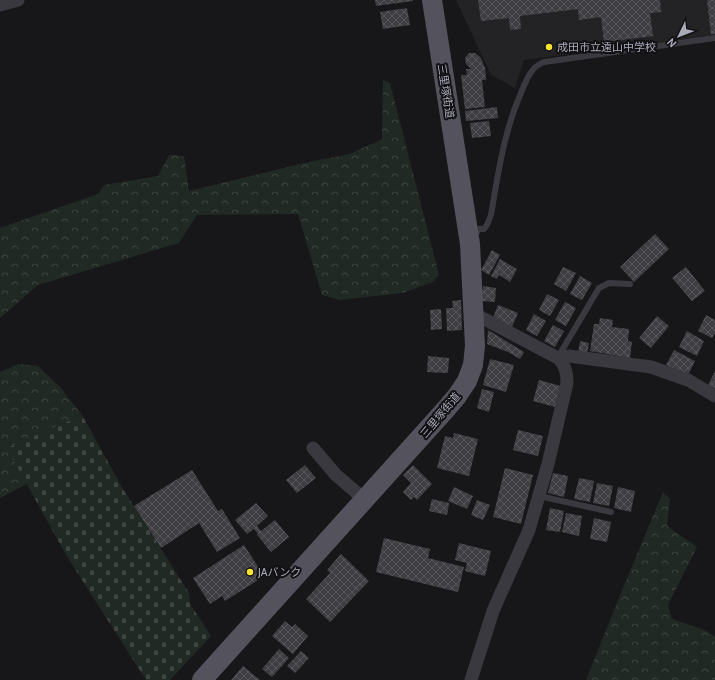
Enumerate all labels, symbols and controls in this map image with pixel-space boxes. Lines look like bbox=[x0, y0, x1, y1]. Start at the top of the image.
north arrow bbox=[659, 16, 699, 56]
text: N bbox=[664, 35, 679, 50]
place label: 成田市立遠山中学校 bbox=[557, 40, 656, 54]
marker: 成田市立遠山中学校 bbox=[544, 42, 554, 52]
street label: 三里塚街道 bbox=[435, 63, 457, 119]
street label: 三里塚街道 bbox=[417, 389, 463, 441]
place label: JAバンク bbox=[257, 565, 301, 579]
marker: JAバンク bbox=[245, 567, 255, 577]

